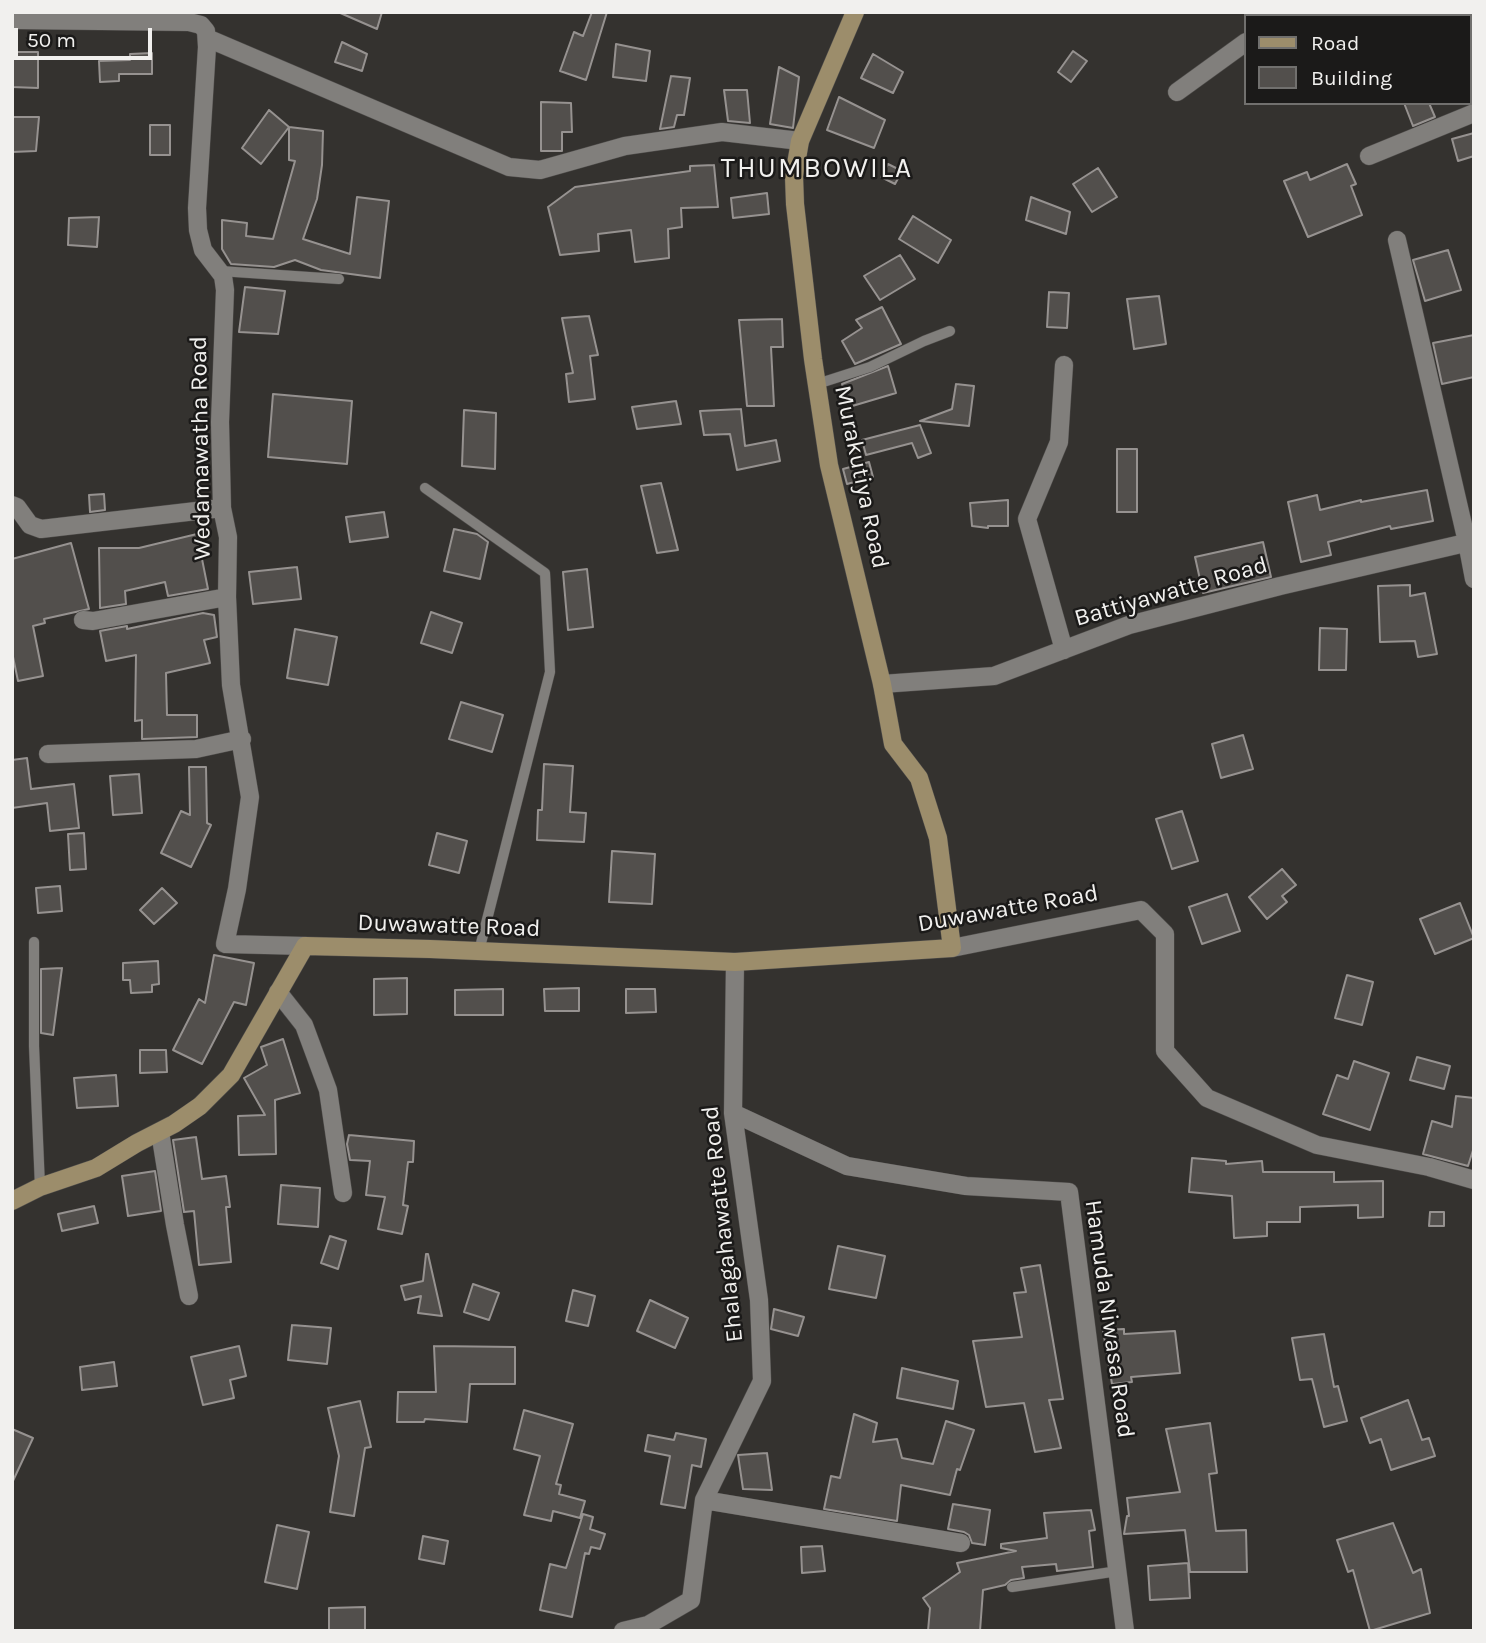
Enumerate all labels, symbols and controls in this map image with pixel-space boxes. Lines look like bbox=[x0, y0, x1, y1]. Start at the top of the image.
scale bar bbox=[18, 14, 156, 58]
legend bbox=[1244, 14, 1472, 105]
text: 50 m bbox=[27, 28, 76, 52]
text: Road bbox=[1311, 31, 1359, 55]
text: Building bbox=[1311, 66, 1392, 90]
district label: THUMBOWILA bbox=[722, 152, 912, 186]
street label: Wedamawatha Road bbox=[185, 336, 217, 560]
street label: Murakutiya Road bbox=[828, 383, 894, 571]
street label: Battiyawatte Road bbox=[1071, 551, 1271, 633]
street label: Duwawatte Road bbox=[915, 879, 1101, 939]
street label: Duwawatte Road bbox=[357, 908, 541, 944]
street label: Ehalagahawatte Road bbox=[696, 1104, 750, 1344]
street label: Hamuda Niwasa Road bbox=[1078, 1198, 1140, 1440]

